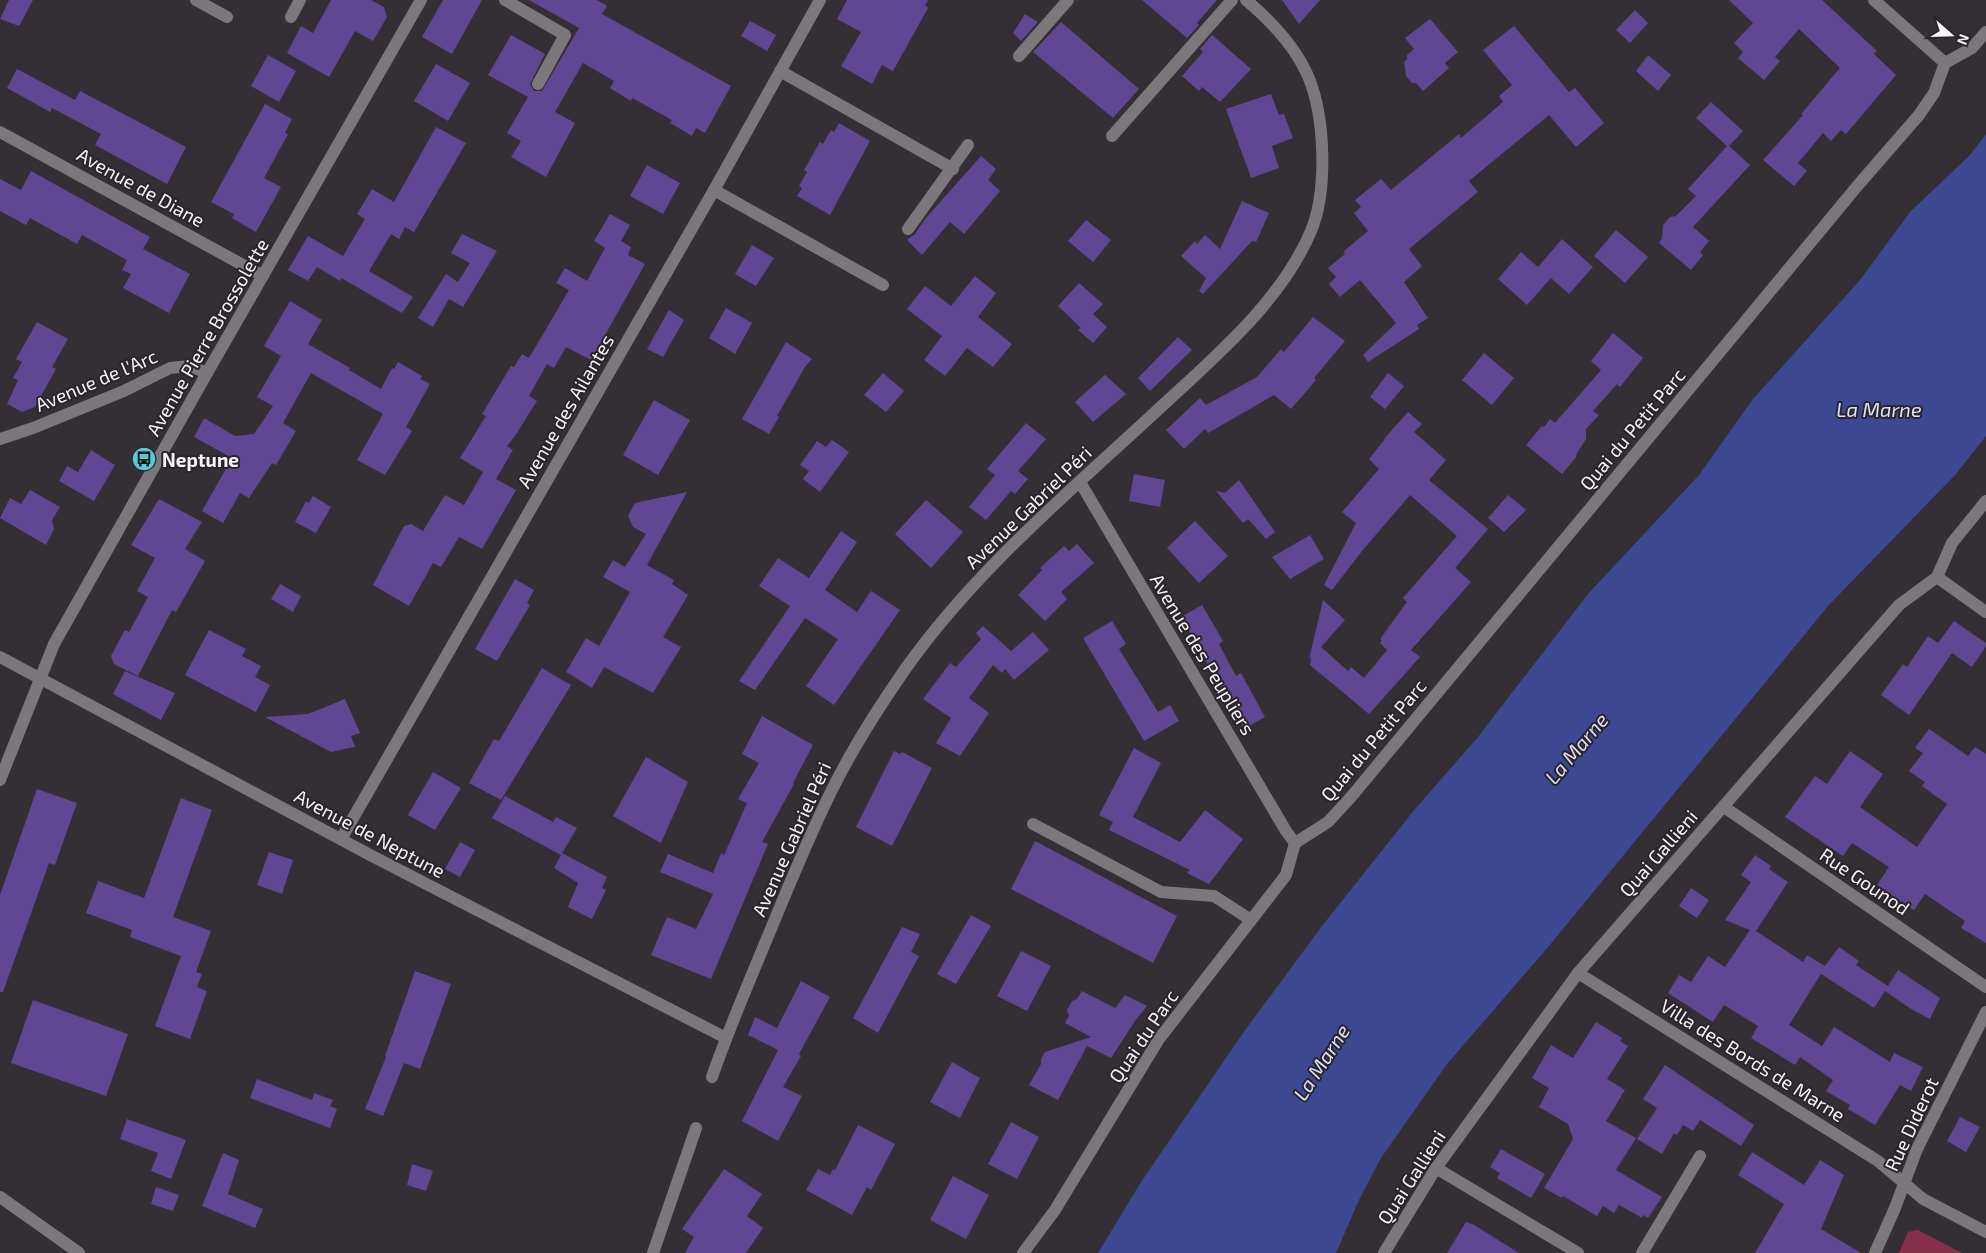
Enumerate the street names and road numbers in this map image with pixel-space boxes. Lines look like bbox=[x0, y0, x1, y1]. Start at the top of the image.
street label: Avenue de Diane bbox=[73, 142, 209, 232]
street label: Avenue Pierre Brossolette bbox=[141, 234, 273, 440]
street label: Avenue des Ailantes bbox=[512, 330, 618, 492]
street label: Avenue de l'Arc bbox=[32, 344, 160, 416]
street label: Quai du Petit Parc bbox=[1574, 363, 1690, 495]
street label: Avenue Gabriel Péri bbox=[960, 441, 1096, 573]
street label: Avenue des Peupliers bbox=[1146, 569, 1260, 739]
street label: Quai du Petit Parc bbox=[1315, 674, 1431, 806]
street label: Avenue Gabriel Péri bbox=[747, 758, 835, 920]
street label: Avenue de Neptune bbox=[291, 784, 449, 882]
street label: Quai Gallieni bbox=[1614, 805, 1702, 901]
street label: Rue Gounod bbox=[1816, 843, 1914, 919]
street label: Quai du Parc bbox=[1104, 985, 1182, 1087]
street label: Villa des Bords de Marne bbox=[1656, 994, 1850, 1126]
street label: Rue Diderot bbox=[1879, 1073, 1943, 1175]
street label: Quai Gallieni bbox=[1372, 1126, 1450, 1228]

